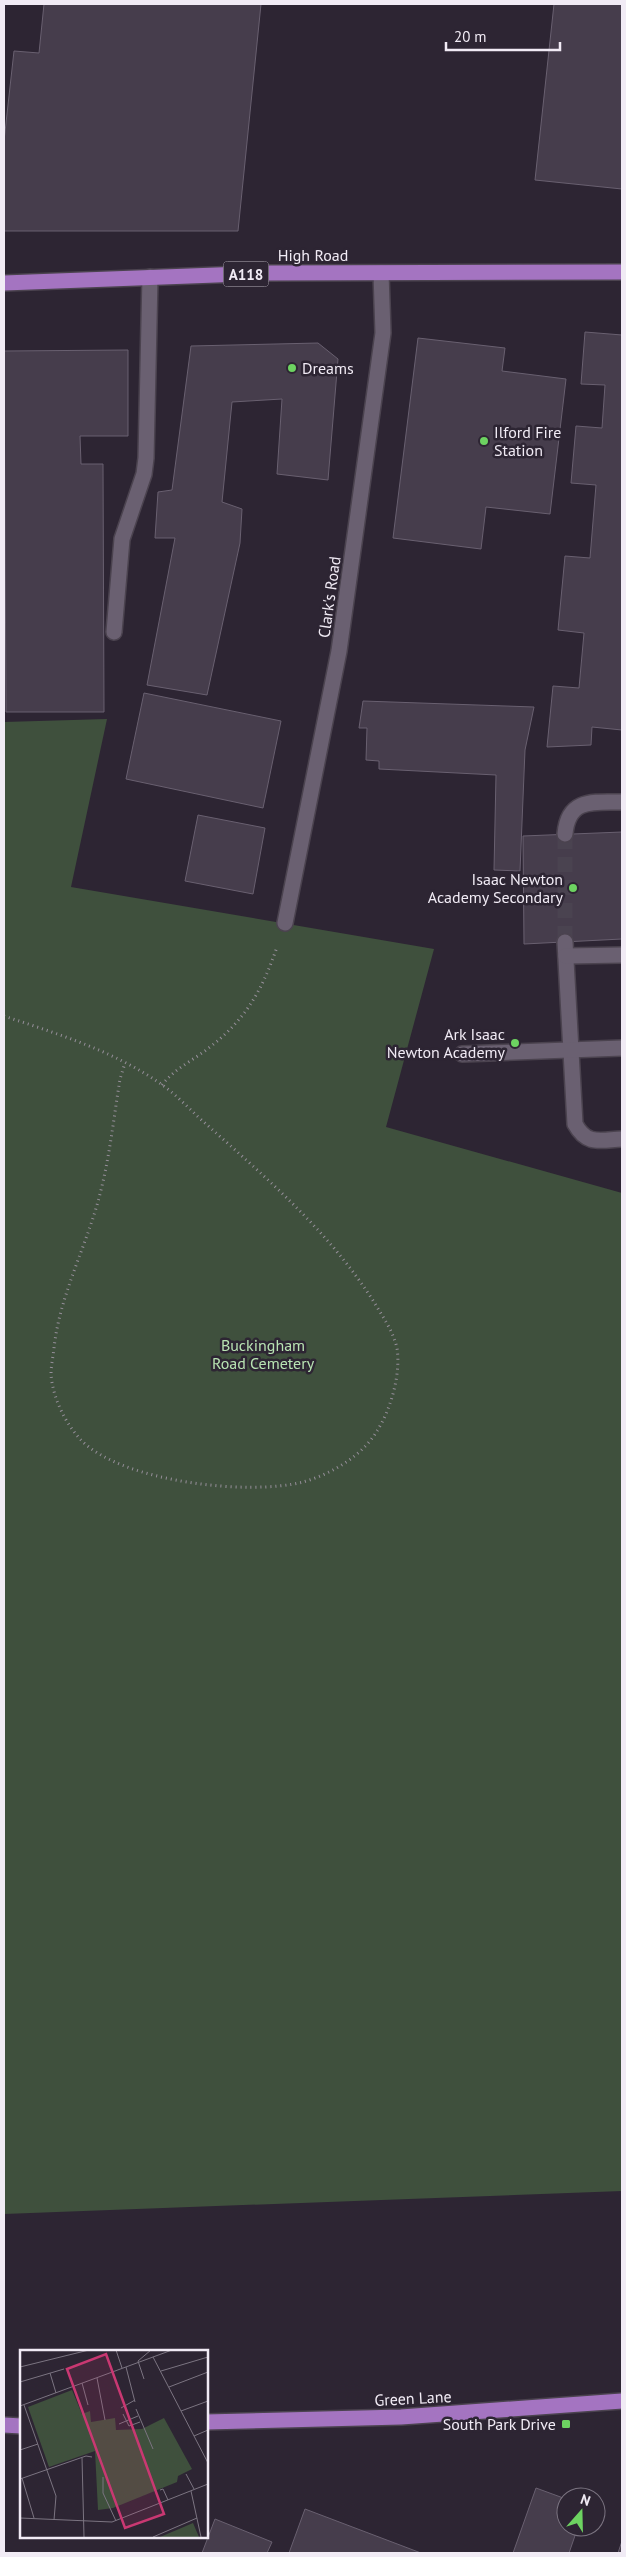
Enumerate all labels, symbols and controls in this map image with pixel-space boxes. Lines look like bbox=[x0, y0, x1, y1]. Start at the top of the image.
scale bar bbox=[446, 20, 560, 52]
text: 20 m bbox=[454, 27, 487, 46]
street label: High Road bbox=[278, 245, 348, 265]
road number: A118 bbox=[224, 262, 268, 286]
place label: Dreams bbox=[302, 358, 354, 378]
marker: Dreams bbox=[286, 362, 298, 374]
place label: Ilford Fire Station bbox=[494, 422, 561, 460]
marker: Ilford Fire Station bbox=[478, 435, 490, 447]
street label: Clark's Road bbox=[313, 555, 345, 639]
place label: Isaac Newton Academy Secondary bbox=[428, 869, 564, 907]
marker: Isaac Newton Academy Secondary bbox=[567, 882, 579, 894]
place label: Ark Isaac Newton Academy bbox=[387, 1024, 506, 1062]
marker: Ark Isaac Newton Academy bbox=[509, 1037, 521, 1049]
park label: Buckingham Road Cemetery bbox=[212, 1335, 315, 1373]
inset map bbox=[20, 2350, 208, 2537]
street label: Green Lane bbox=[374, 2386, 452, 2410]
place label: South Park Drive bbox=[443, 2414, 556, 2434]
marker: South Park Drive bbox=[560, 2418, 572, 2430]
north arrow bbox=[556, 2487, 606, 2537]
text: N bbox=[578, 2490, 593, 2510]

